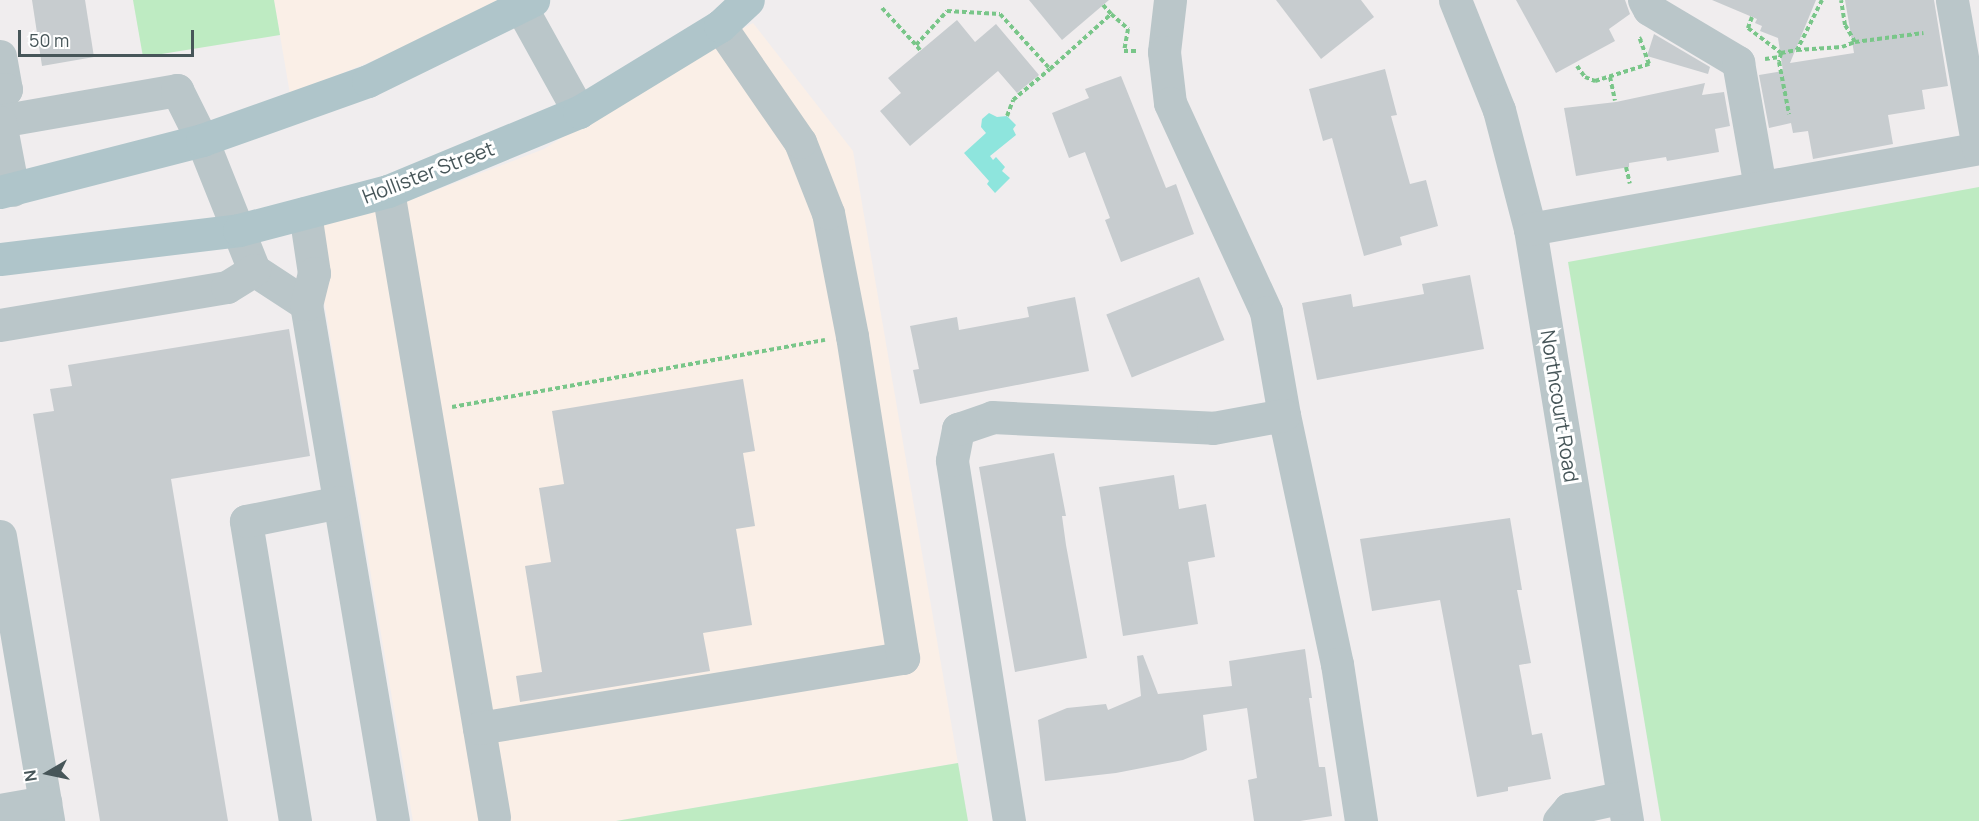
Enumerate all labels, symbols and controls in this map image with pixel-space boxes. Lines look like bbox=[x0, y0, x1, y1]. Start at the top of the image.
scale bar bbox=[21, 18, 196, 56]
text: 50 m bbox=[29, 28, 69, 52]
street label: Hollister Street bbox=[359, 136, 497, 208]
street label: Northcourt Road bbox=[1536, 328, 1584, 484]
north arrow bbox=[18, 743, 78, 803]
text: N bbox=[18, 768, 42, 783]

